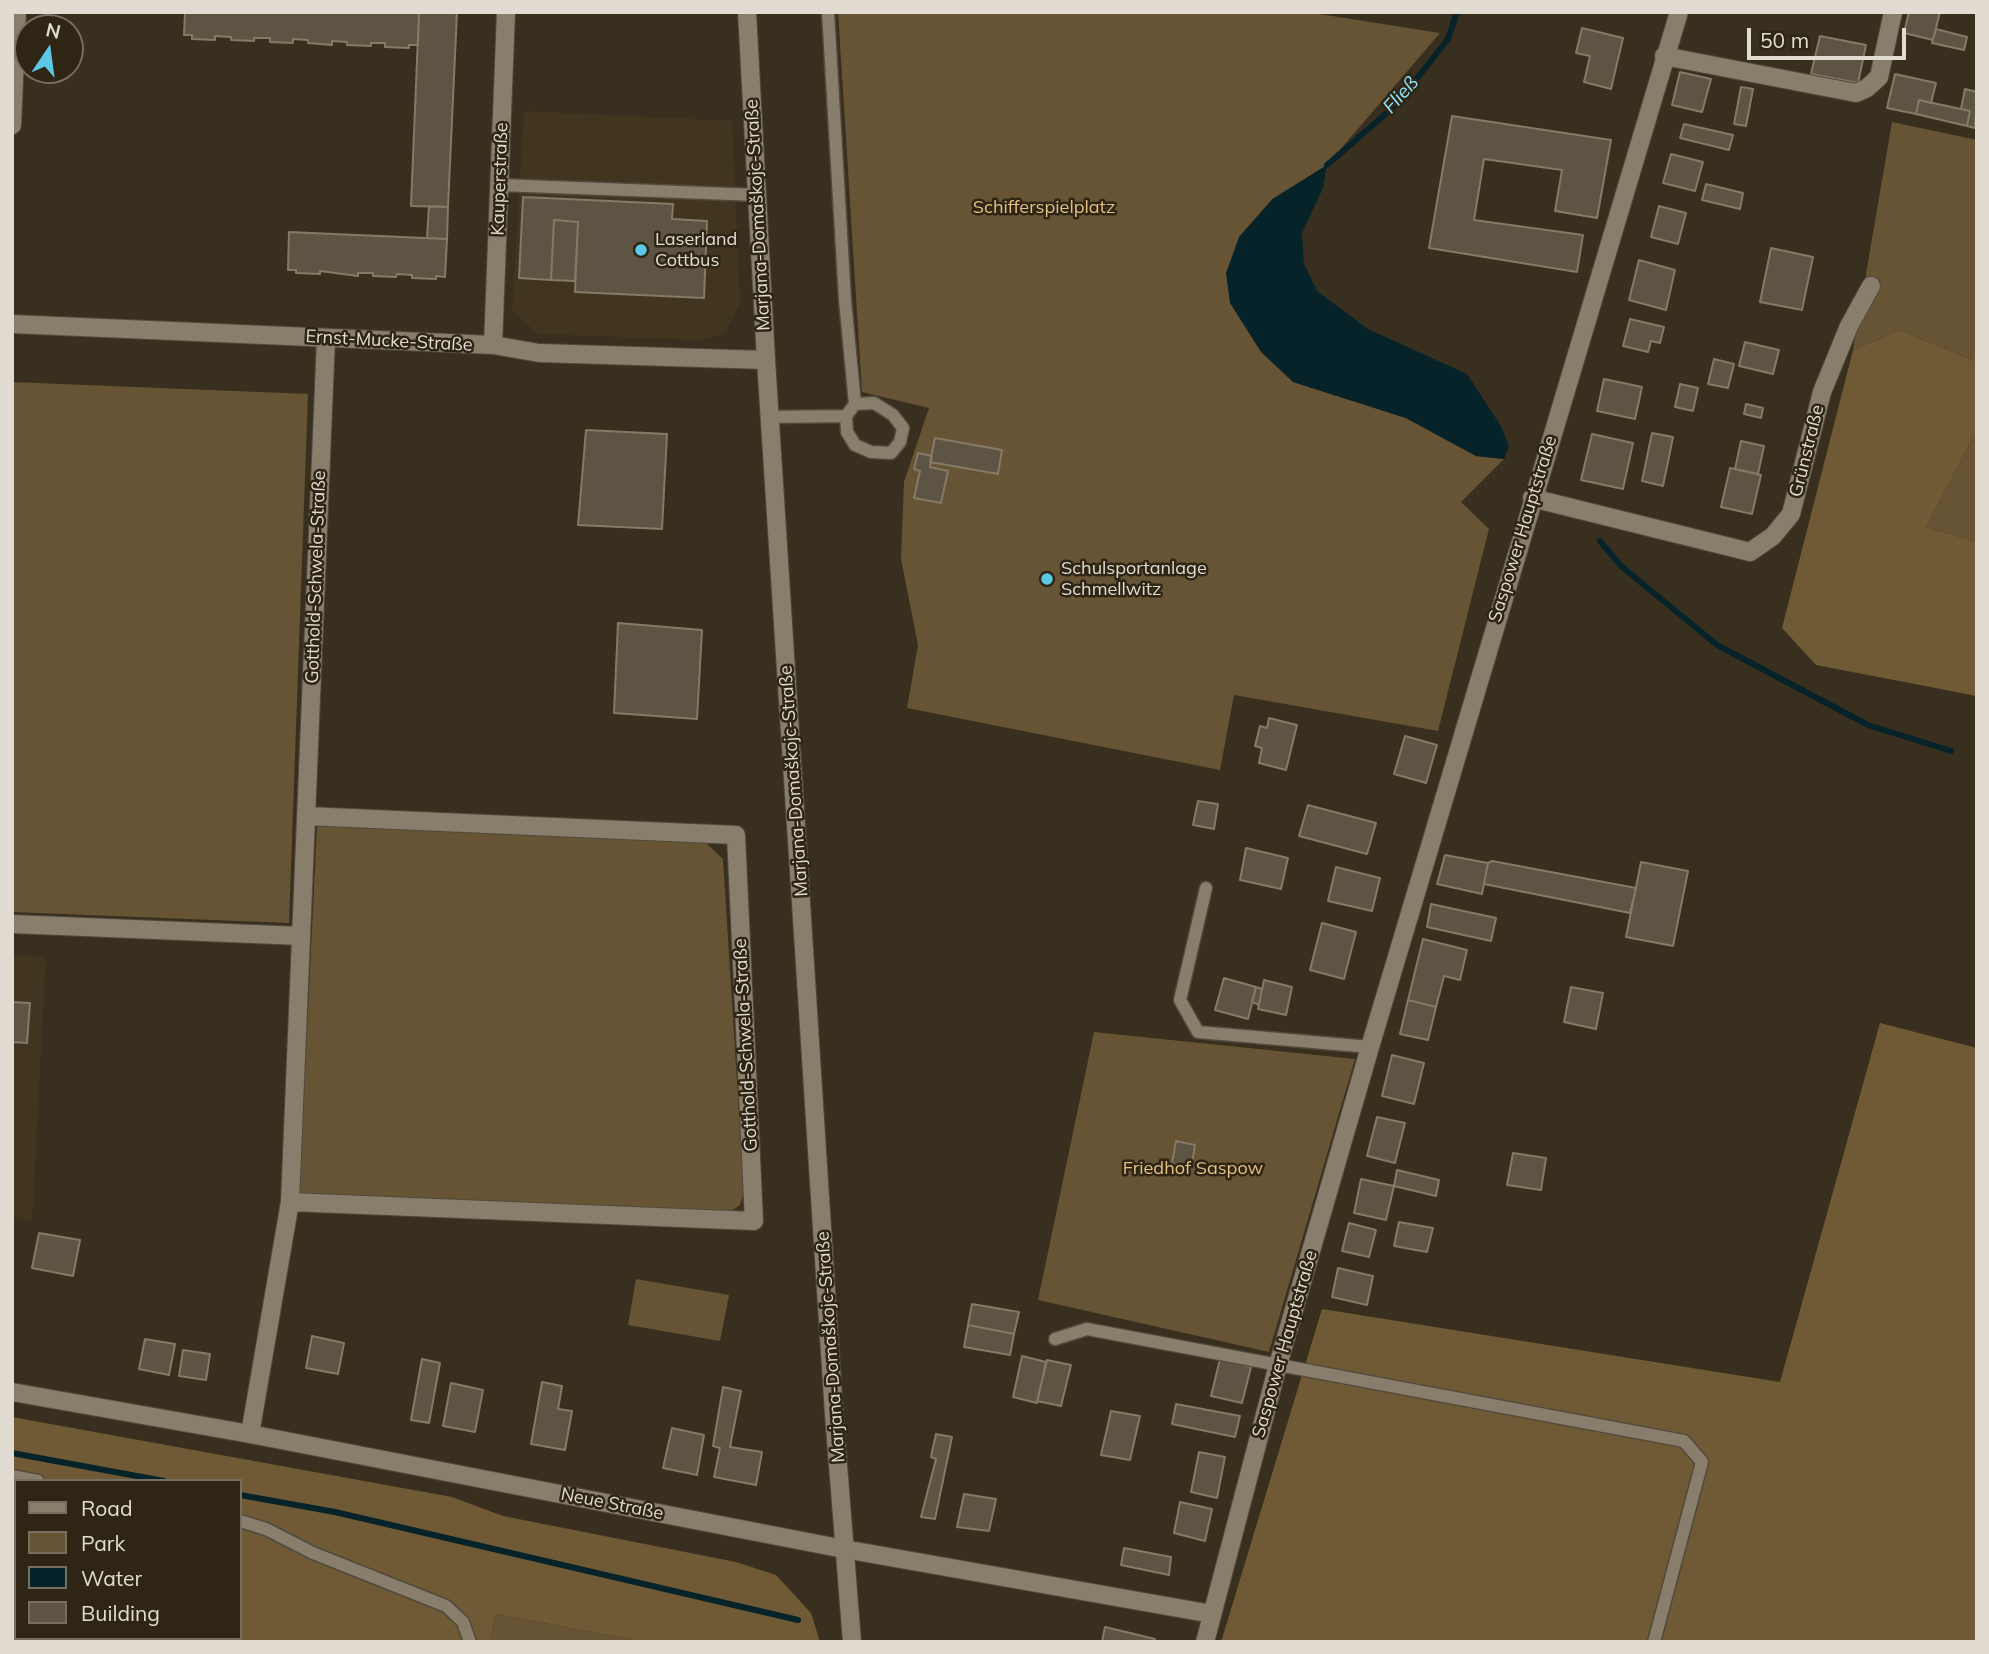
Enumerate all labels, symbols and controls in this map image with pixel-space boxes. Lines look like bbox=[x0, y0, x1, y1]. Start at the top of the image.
north arrow bbox=[14, 14, 84, 84]
scale bar bbox=[1751, 14, 1910, 58]
text: N bbox=[44, 17, 63, 44]
text: 50 m bbox=[1760, 27, 1809, 53]
water label: Fließ bbox=[1378, 72, 1424, 118]
street label: Marjana-Domaškojc-Straße bbox=[741, 99, 775, 331]
street label: Kauperstraße bbox=[487, 122, 513, 236]
park label: Schifferspielplatz bbox=[973, 197, 1115, 219]
place label: Laserland Cottbus bbox=[655, 229, 737, 272]
marker: Laserland Cottbus bbox=[633, 242, 649, 258]
street label: Ernst-Mucke-Straße bbox=[305, 326, 473, 356]
street label: Grünstraße bbox=[1785, 403, 1829, 499]
street label: Saspower Hauptstraße bbox=[1484, 433, 1562, 625]
street label: Gotthold-Schwela-Straße bbox=[301, 470, 331, 684]
place label: Schulsportanlage Schmellwitz bbox=[1061, 558, 1207, 600]
marker: Schulsportanlage Schmellwitz bbox=[1039, 571, 1055, 587]
street label: Marjana-Domaškojc-Straße bbox=[775, 665, 813, 897]
street label: Gotthold-Schwela-Straße bbox=[730, 938, 762, 1152]
park label: Friedhof Saspow bbox=[1123, 1158, 1263, 1180]
street label: Marjana-Domaškojc-Straße bbox=[812, 1231, 850, 1463]
street label: Saspower Hauptstraße bbox=[1248, 1248, 1322, 1440]
legend bbox=[14, 1479, 242, 1640]
street label: Neue Straße bbox=[559, 1483, 665, 1525]
text: Road bbox=[81, 1495, 132, 1521]
text: Park bbox=[81, 1530, 125, 1556]
text: Water bbox=[81, 1565, 142, 1591]
text: Building bbox=[81, 1600, 160, 1626]

